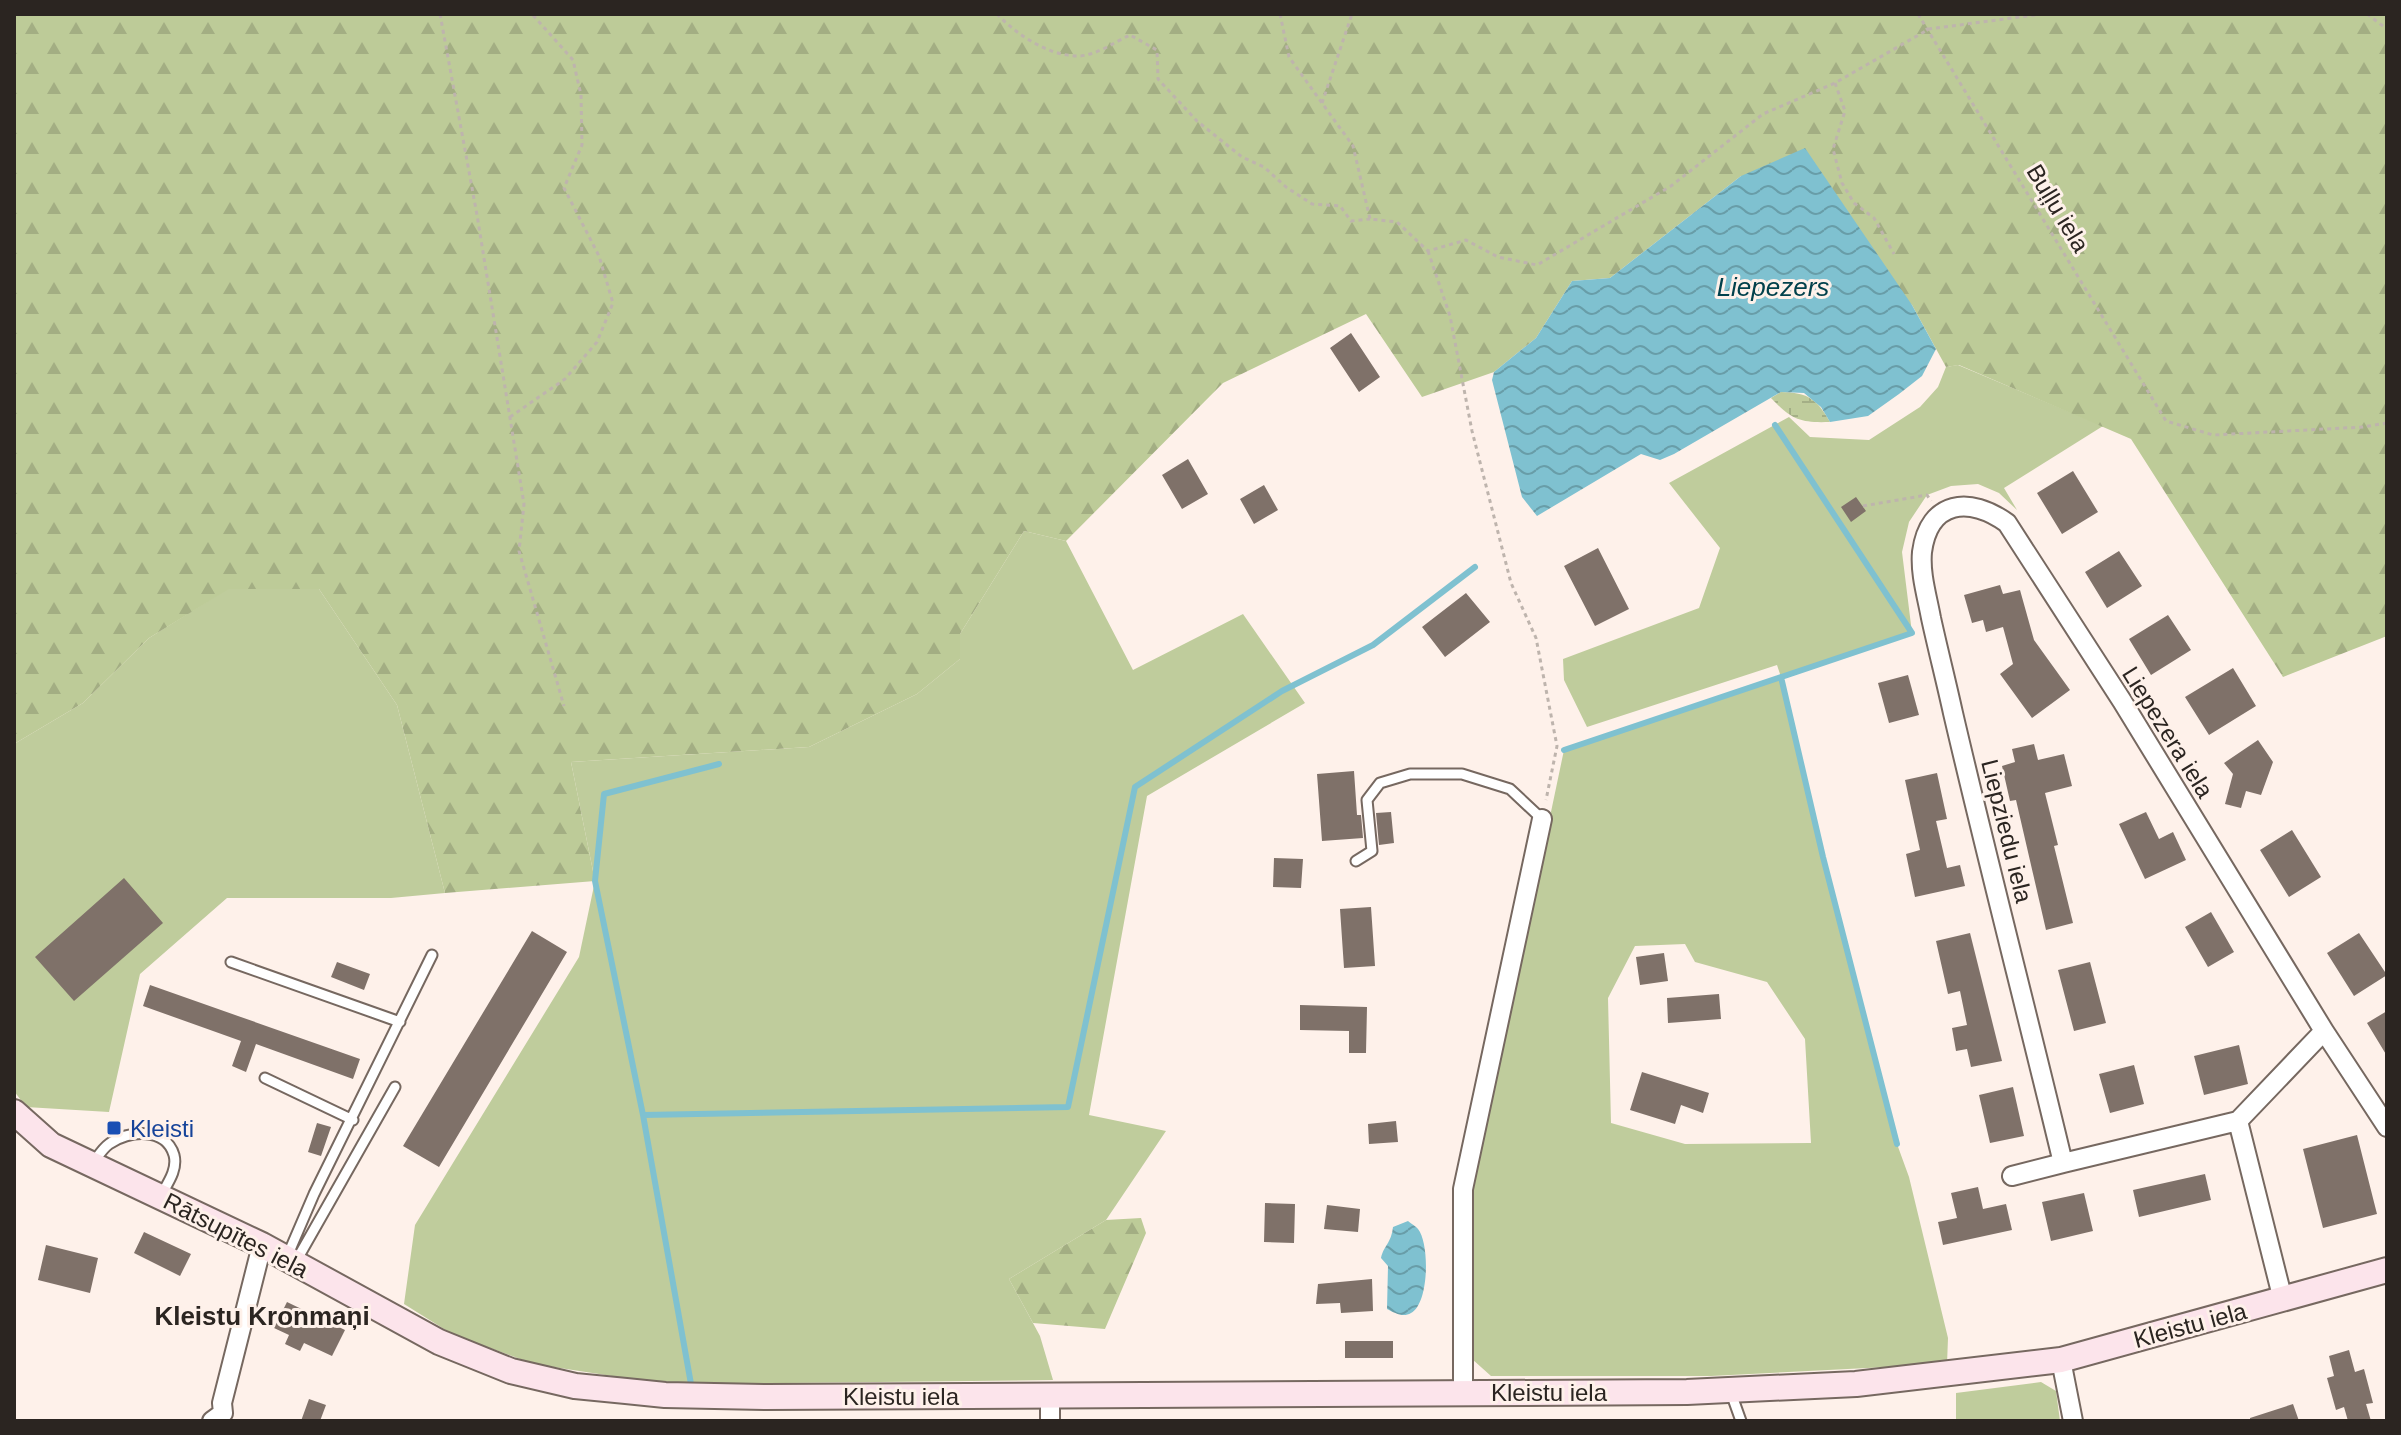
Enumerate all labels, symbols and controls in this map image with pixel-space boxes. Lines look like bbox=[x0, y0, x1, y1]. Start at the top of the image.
street label: Buļļu iela bbox=[2021, 159, 2095, 257]
water label: Liepezers bbox=[1717, 272, 1829, 302]
street label: Liepezera iela bbox=[2117, 661, 2219, 803]
street label: Liepziedu iela bbox=[1976, 757, 2038, 906]
place label: Kleisti bbox=[130, 1115, 194, 1142]
marker: Kleisti bbox=[105, 1119, 123, 1137]
street label: Rātsupītes iela bbox=[159, 1187, 313, 1283]
street label: Kleistu iela bbox=[2130, 1297, 2250, 1353]
district label: Kleistu Kronmaņi bbox=[154, 1301, 370, 1331]
street label: Kleistu iela bbox=[1491, 1379, 1608, 1406]
street label: Kleistu iela bbox=[843, 1383, 960, 1410]

